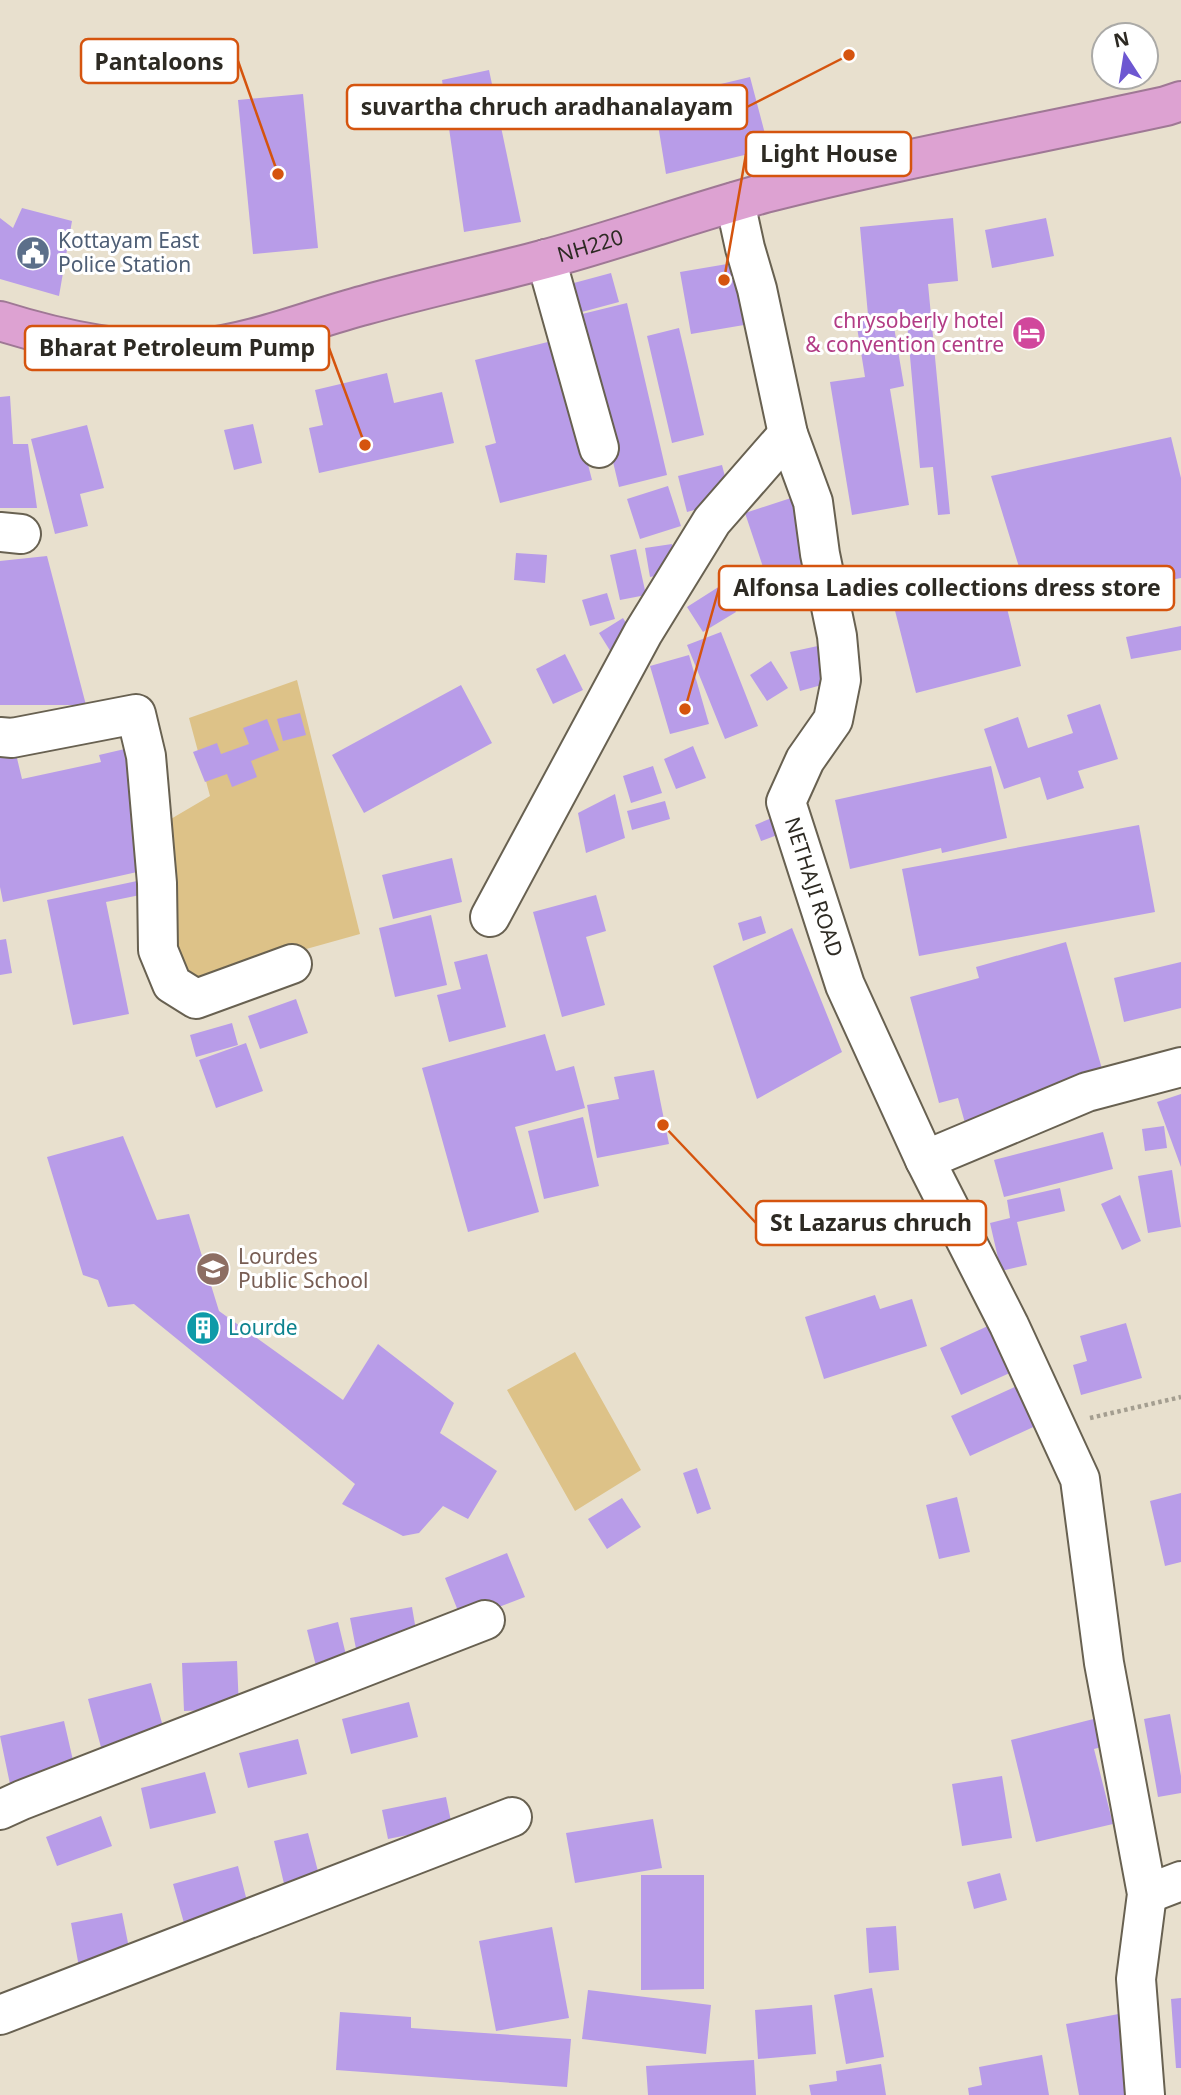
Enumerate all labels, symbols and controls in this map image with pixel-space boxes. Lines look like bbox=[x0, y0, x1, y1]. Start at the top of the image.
north arrow bbox=[1090, 21, 1160, 91]
text: N bbox=[1111, 25, 1132, 54]
callout: Pantaloons bbox=[81, 39, 238, 83]
text: Pantaloons bbox=[95, 45, 223, 77]
callout: suvartha chruch aradhanalayam bbox=[347, 85, 747, 129]
text: suvartha chruch aradhanalayam bbox=[361, 90, 733, 122]
callout: Light House bbox=[746, 132, 911, 176]
text: Light House bbox=[760, 137, 898, 169]
street label: NH220 bbox=[554, 222, 627, 268]
place label: Kottayam East Police Station bbox=[58, 226, 200, 278]
public building icon: Kottayam East Police Station bbox=[14, 234, 52, 272]
place label: chrysoberly hotel & convention centre bbox=[805, 306, 1004, 358]
hotel icon: chrysoberly hotel & convention centre bbox=[1010, 314, 1048, 352]
callout: Bharat Petroleum Pump bbox=[25, 326, 329, 370]
text: Bharat Petroleum Pump bbox=[39, 331, 315, 363]
callout: Alfonsa Ladies collections dress store bbox=[719, 566, 1174, 610]
text: Alfonsa Ladies collections dress store bbox=[733, 571, 1161, 603]
street label: NETHAJI ROAD bbox=[779, 813, 850, 960]
callout: St Lazarus chruch bbox=[756, 1201, 986, 1245]
text: St Lazarus chruch bbox=[770, 1206, 972, 1238]
place label: Lourdes Public School bbox=[238, 1242, 368, 1294]
school or university icon: Lourdes Public School bbox=[194, 1250, 232, 1288]
building icon: Lourde bbox=[184, 1309, 222, 1347]
place label: Lourde bbox=[228, 1313, 298, 1341]

